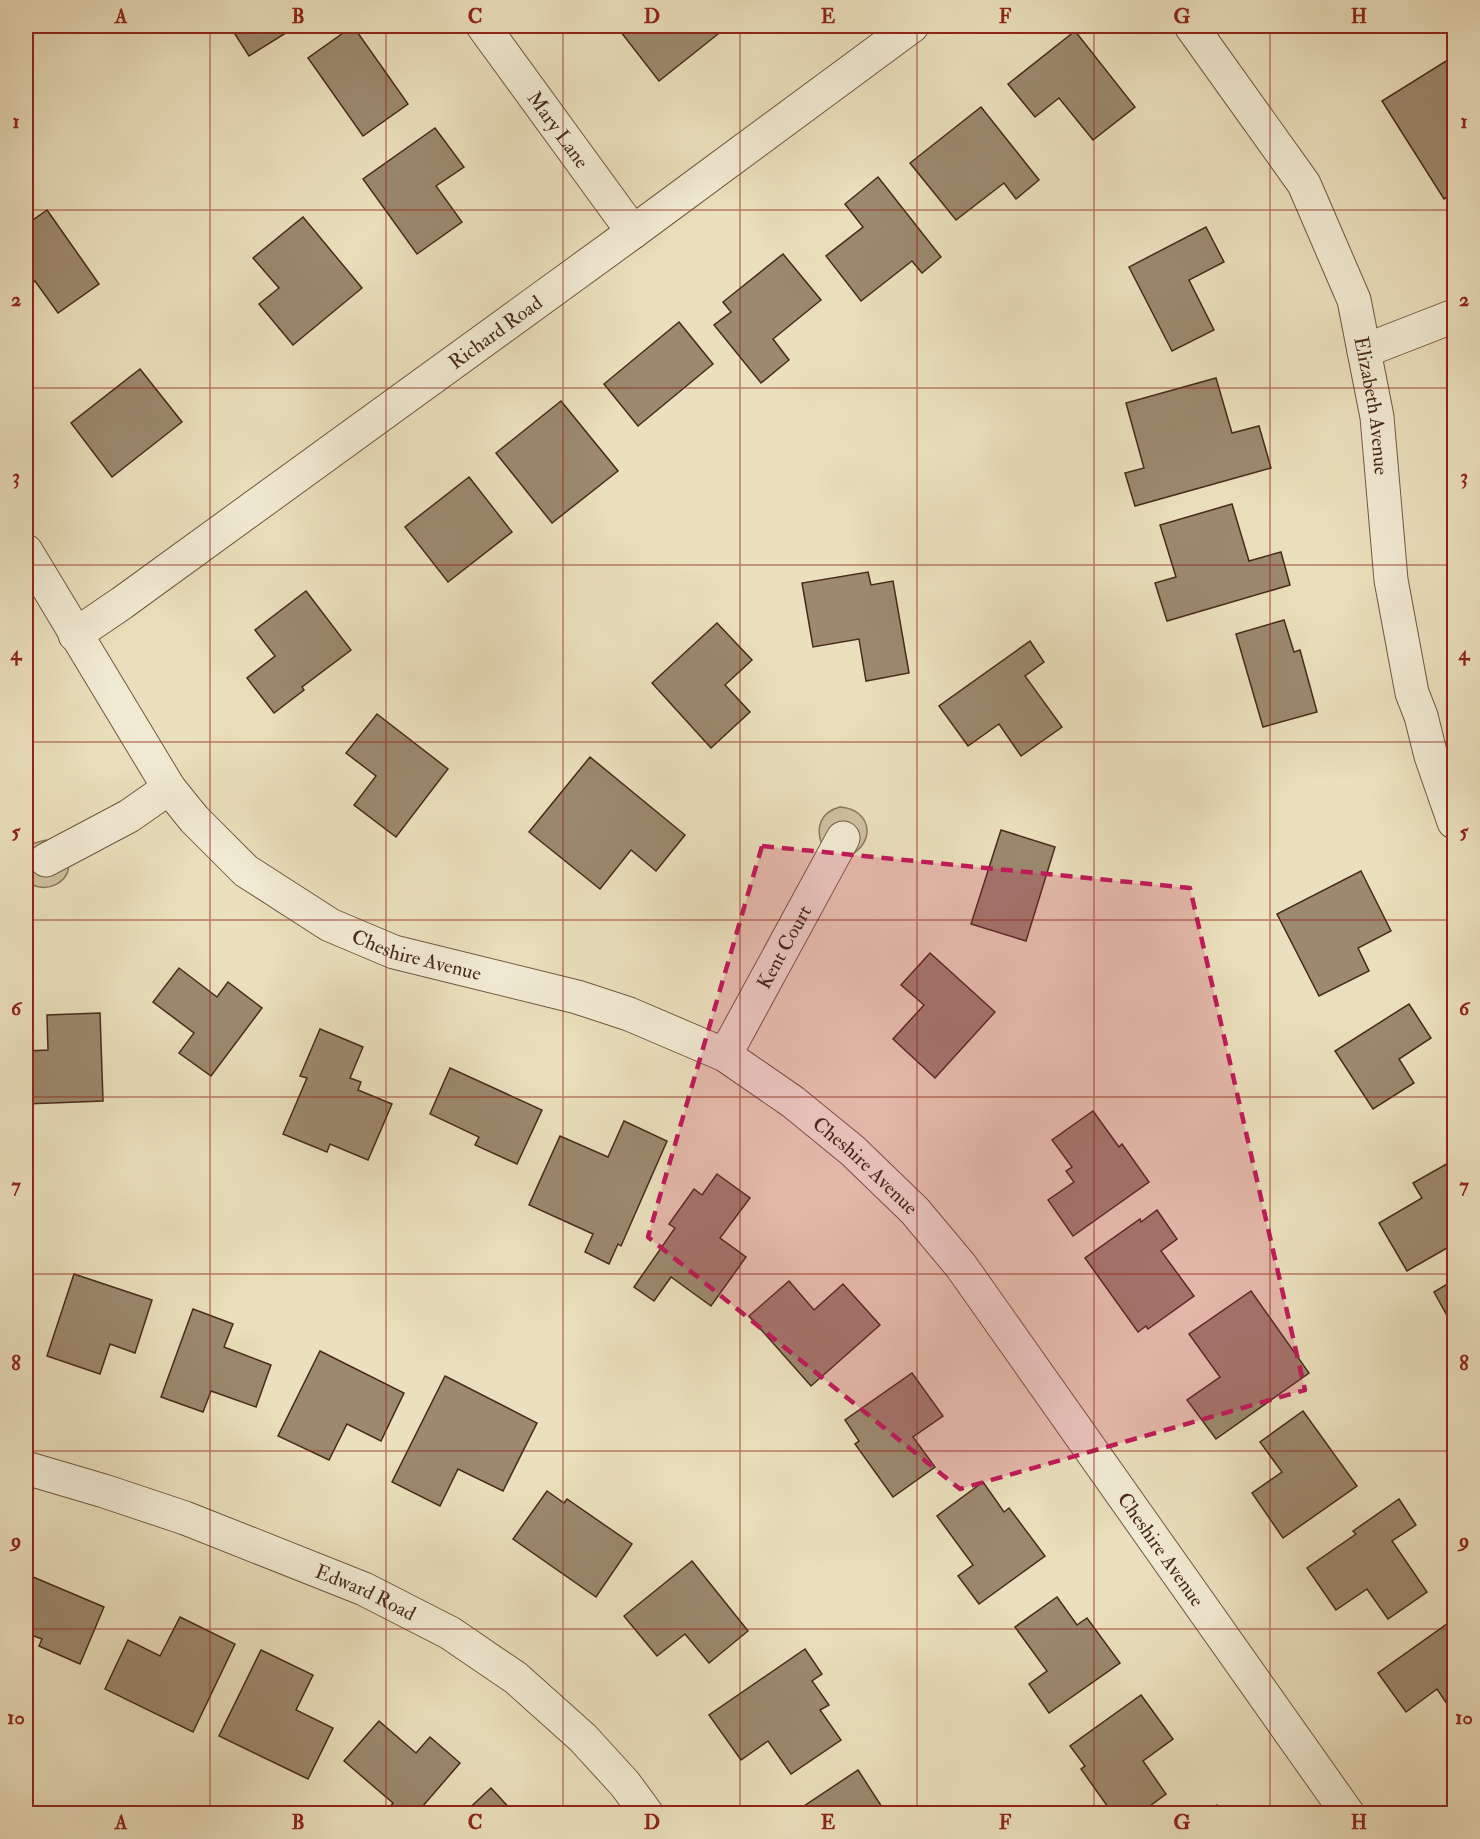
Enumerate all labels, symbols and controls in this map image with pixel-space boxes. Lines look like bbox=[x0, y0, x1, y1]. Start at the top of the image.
text: A bbox=[114, 4, 128, 29]
text: B bbox=[291, 4, 305, 29]
text: C bbox=[468, 4, 482, 29]
text: D bbox=[644, 4, 660, 29]
text: E bbox=[821, 4, 836, 29]
text: F bbox=[999, 4, 1012, 29]
text: G bbox=[1174, 4, 1191, 29]
text: H bbox=[1351, 4, 1367, 29]
street label: Mary Lane bbox=[522, 86, 594, 173]
text: 1 bbox=[12, 109, 20, 134]
text: 1 bbox=[1460, 109, 1468, 134]
text: 2 bbox=[11, 287, 21, 312]
text: 2 bbox=[1459, 287, 1469, 312]
street label: Richard Road bbox=[444, 290, 547, 375]
street label: Elizabeth Avenue bbox=[1348, 334, 1394, 476]
text: 3 bbox=[12, 464, 20, 489]
text: 3 bbox=[1460, 464, 1468, 489]
text: 4 bbox=[10, 641, 23, 666]
text: 4 bbox=[1458, 641, 1471, 666]
text: 5 bbox=[12, 819, 22, 844]
text: 5 bbox=[1460, 819, 1470, 844]
street label: Kent Court bbox=[751, 901, 817, 993]
street label: Cheshire Avenue bbox=[348, 924, 484, 986]
text: 6 bbox=[11, 996, 23, 1021]
text: 6 bbox=[1459, 996, 1471, 1021]
street label: Cheshire Avenue bbox=[807, 1111, 923, 1220]
text: 7 bbox=[11, 1173, 21, 1198]
text: 7 bbox=[1459, 1173, 1469, 1198]
text: 8 bbox=[11, 1351, 21, 1376]
text: 8 bbox=[1459, 1351, 1469, 1376]
street label: Cheshire Avenue bbox=[1112, 1488, 1210, 1612]
text: 9 bbox=[9, 1528, 21, 1553]
text: 9 bbox=[1457, 1528, 1469, 1553]
street label: Edward Road bbox=[312, 1559, 420, 1626]
text: 10 bbox=[7, 1705, 25, 1730]
text: 10 bbox=[1455, 1705, 1473, 1730]
text: A bbox=[114, 1810, 128, 1835]
text: B bbox=[291, 1810, 305, 1835]
text: C bbox=[468, 1810, 482, 1835]
text: D bbox=[644, 1810, 660, 1835]
text: E bbox=[821, 1810, 836, 1835]
text: F bbox=[999, 1810, 1012, 1835]
text: G bbox=[1174, 1810, 1191, 1835]
text: H bbox=[1351, 1810, 1367, 1835]

